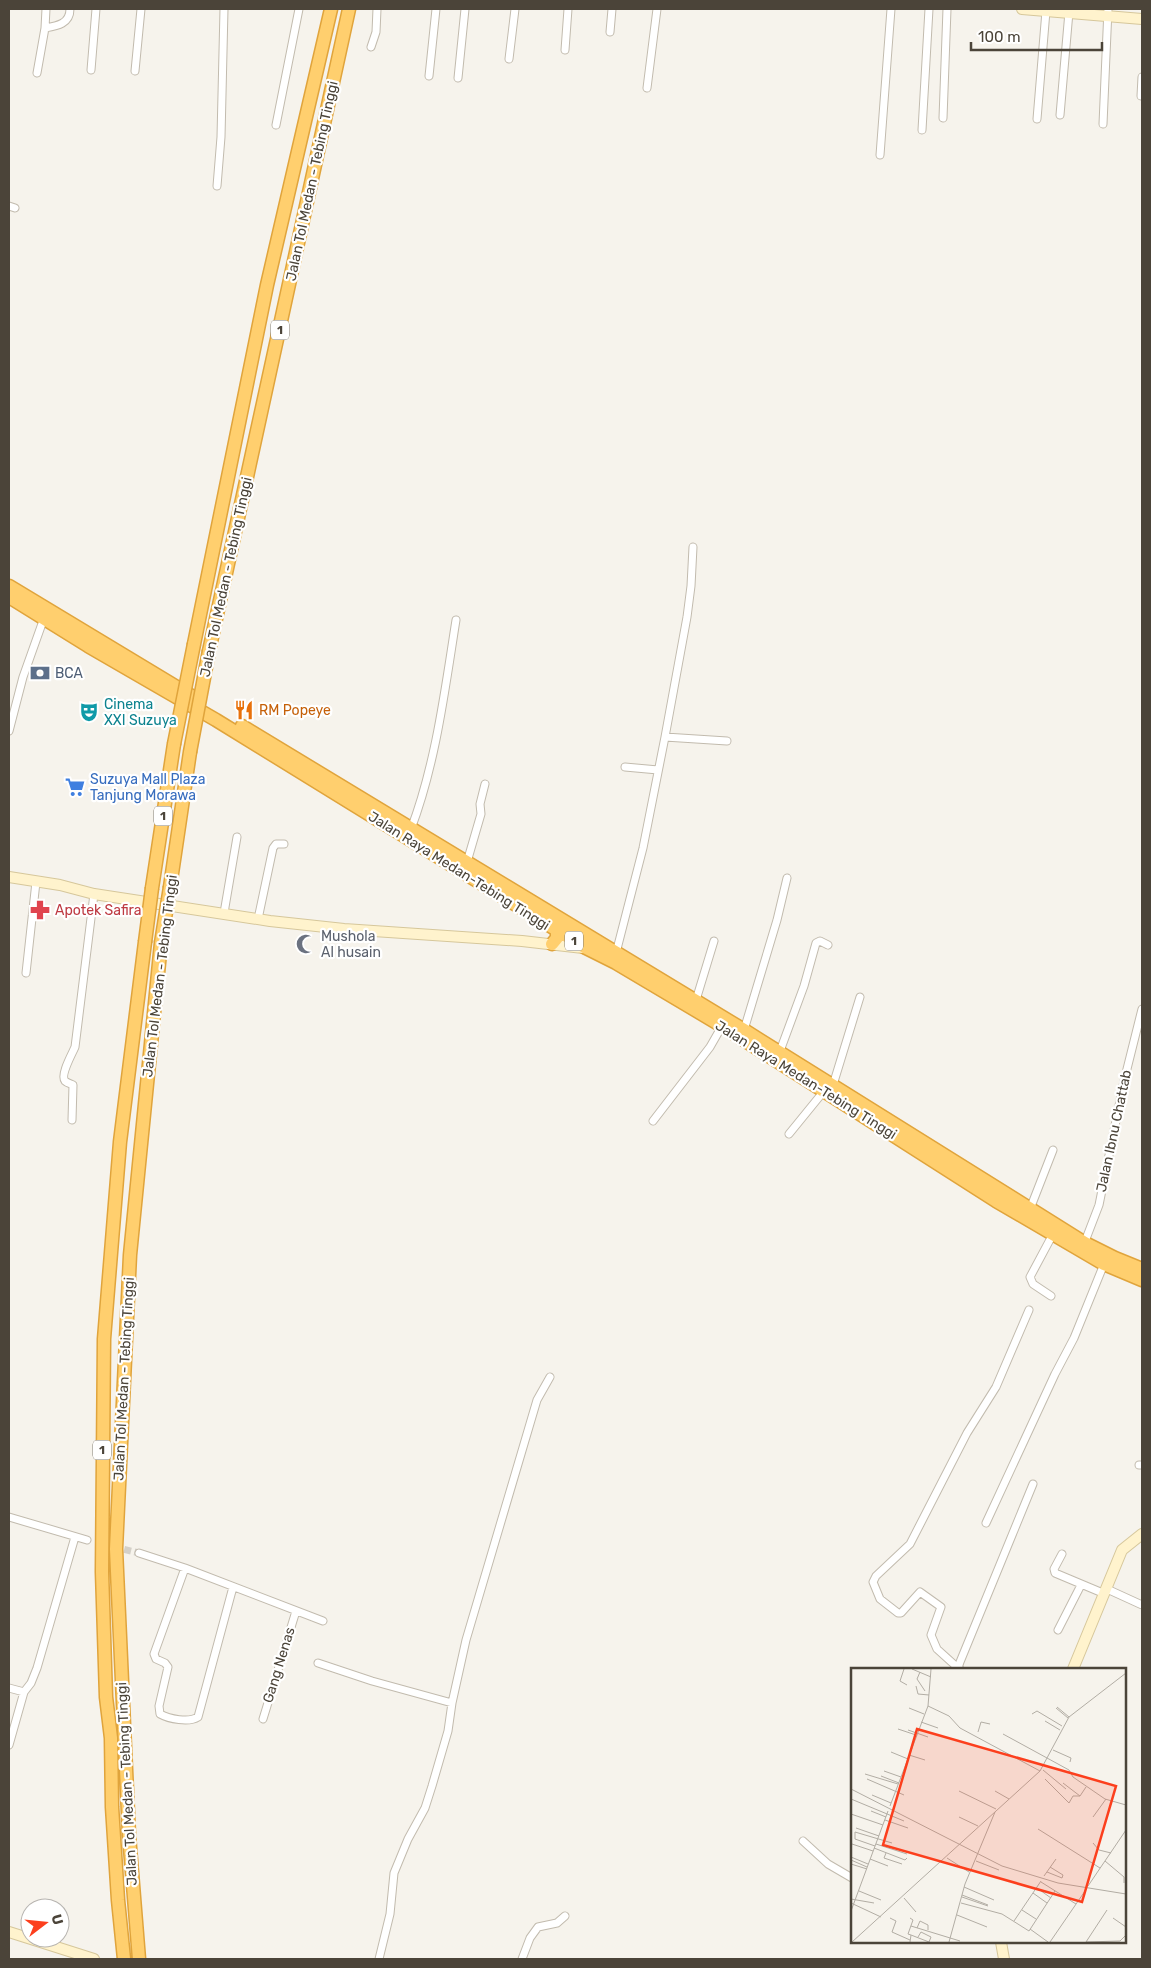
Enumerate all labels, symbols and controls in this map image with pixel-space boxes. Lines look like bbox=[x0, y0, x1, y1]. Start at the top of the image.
scale bar bbox=[971, 20, 1102, 52]
text: 100 m bbox=[978, 28, 1020, 46]
street label: Jalan Tol Medan - Tebing Tinggi bbox=[282, 79, 342, 283]
road number: 1 bbox=[271, 320, 289, 340]
street label: Jalan Tol Medan - Tebing Tinggi bbox=[196, 475, 256, 679]
bank icon: BCA bbox=[29, 662, 51, 684]
place label: BCA bbox=[55, 665, 84, 682]
place label: Cinema XXI Suzuya bbox=[104, 696, 177, 729]
restaurant icon: RM Popeye bbox=[233, 699, 255, 721]
theatre icon: Cinema XXI Suzuya bbox=[78, 701, 100, 723]
place label: RM Popeye bbox=[259, 702, 331, 719]
place label: Suzuya Mall Plaza Tanjung Morawa bbox=[90, 771, 205, 804]
supermarket icon: Suzuya Mall Plaza Tanjung Morawa bbox=[64, 776, 86, 798]
road number: 1 bbox=[154, 806, 172, 826]
street label: Jalan Raya Medan-Tebing Tinggi bbox=[365, 808, 553, 934]
street label: Jalan Tol Medan - Tebing Tinggi bbox=[139, 874, 181, 1078]
pharmacy icon: Apotek Safira bbox=[29, 899, 51, 921]
place label: Apotek Safira bbox=[55, 902, 142, 919]
place label: Mushola Al husain bbox=[321, 928, 381, 961]
road number: 1 bbox=[565, 931, 583, 950]
mosque icon: Mushola Al husain bbox=[295, 933, 317, 955]
street label: Jalan Raya Medan-Tebing Tinggi bbox=[712, 1017, 900, 1143]
street label: Jalan Ibnu Chattab bbox=[1093, 1068, 1135, 1194]
street label: Jalan Tol Medan - Tebing Tinggi bbox=[110, 1277, 138, 1481]
road number: 1 bbox=[93, 1440, 111, 1460]
street label: Gang Nenas bbox=[259, 1625, 299, 1705]
inset map bbox=[851, 1668, 1126, 1943]
street label: Jalan Tol Medan - Tebing Tinggi bbox=[113, 1682, 141, 1886]
north arrow bbox=[20, 1898, 70, 1948]
text: U bbox=[47, 1912, 67, 1927]

